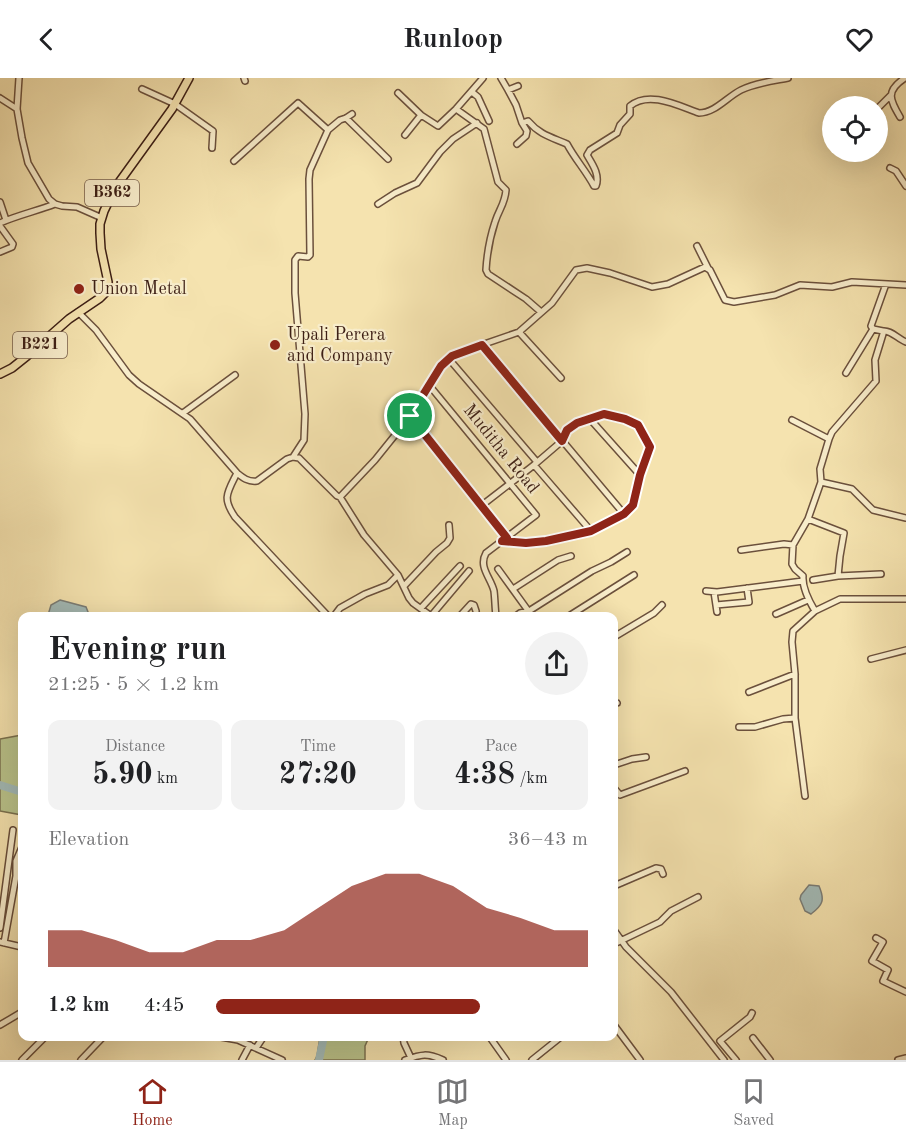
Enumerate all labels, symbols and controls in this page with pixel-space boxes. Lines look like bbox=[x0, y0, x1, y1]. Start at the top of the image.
icon: back bbox=[30, 23, 63, 56]
icon: heart bbox=[843, 23, 876, 56]
text: Runloop bbox=[403, 26, 503, 53]
map controls bbox=[822, 96, 888, 162]
button: locate bbox=[822, 96, 888, 162]
road number: B362 bbox=[85, 180, 139, 206]
place label: Union Metal bbox=[91, 280, 187, 298]
marker: Union Metal bbox=[72, 282, 86, 296]
place label: Upali Perera and Company bbox=[287, 326, 393, 365]
road number: B221 bbox=[13, 332, 67, 358]
marker: Upali Perera and Company bbox=[268, 338, 282, 352]
pin bbox=[384, 390, 435, 441]
icon: arrive bbox=[393, 399, 426, 432]
street label: Muditha Road bbox=[460, 401, 542, 497]
button: share bbox=[525, 632, 588, 695]
text: Evening run bbox=[48, 634, 227, 667]
text: 21:25 · 5 × 1.2 km bbox=[48, 675, 219, 695]
text: Distance bbox=[105, 739, 165, 755]
text: Time bbox=[300, 739, 336, 755]
text: Pace bbox=[485, 739, 517, 755]
text: 5.90 bbox=[92, 760, 153, 790]
text: 27:20 bbox=[279, 760, 357, 790]
text: 4:38 bbox=[454, 760, 515, 790]
text: km bbox=[153, 771, 178, 787]
text: /km bbox=[515, 771, 548, 787]
text: Elevation bbox=[48, 830, 129, 850]
text: 36–43 m bbox=[508, 830, 588, 850]
text: 1.2 km bbox=[48, 996, 110, 1016]
text: 4:45 bbox=[144, 996, 184, 1016]
tab: Home bbox=[132, 1075, 173, 1131]
tab: Map bbox=[436, 1075, 469, 1131]
tab: Saved bbox=[733, 1075, 774, 1131]

